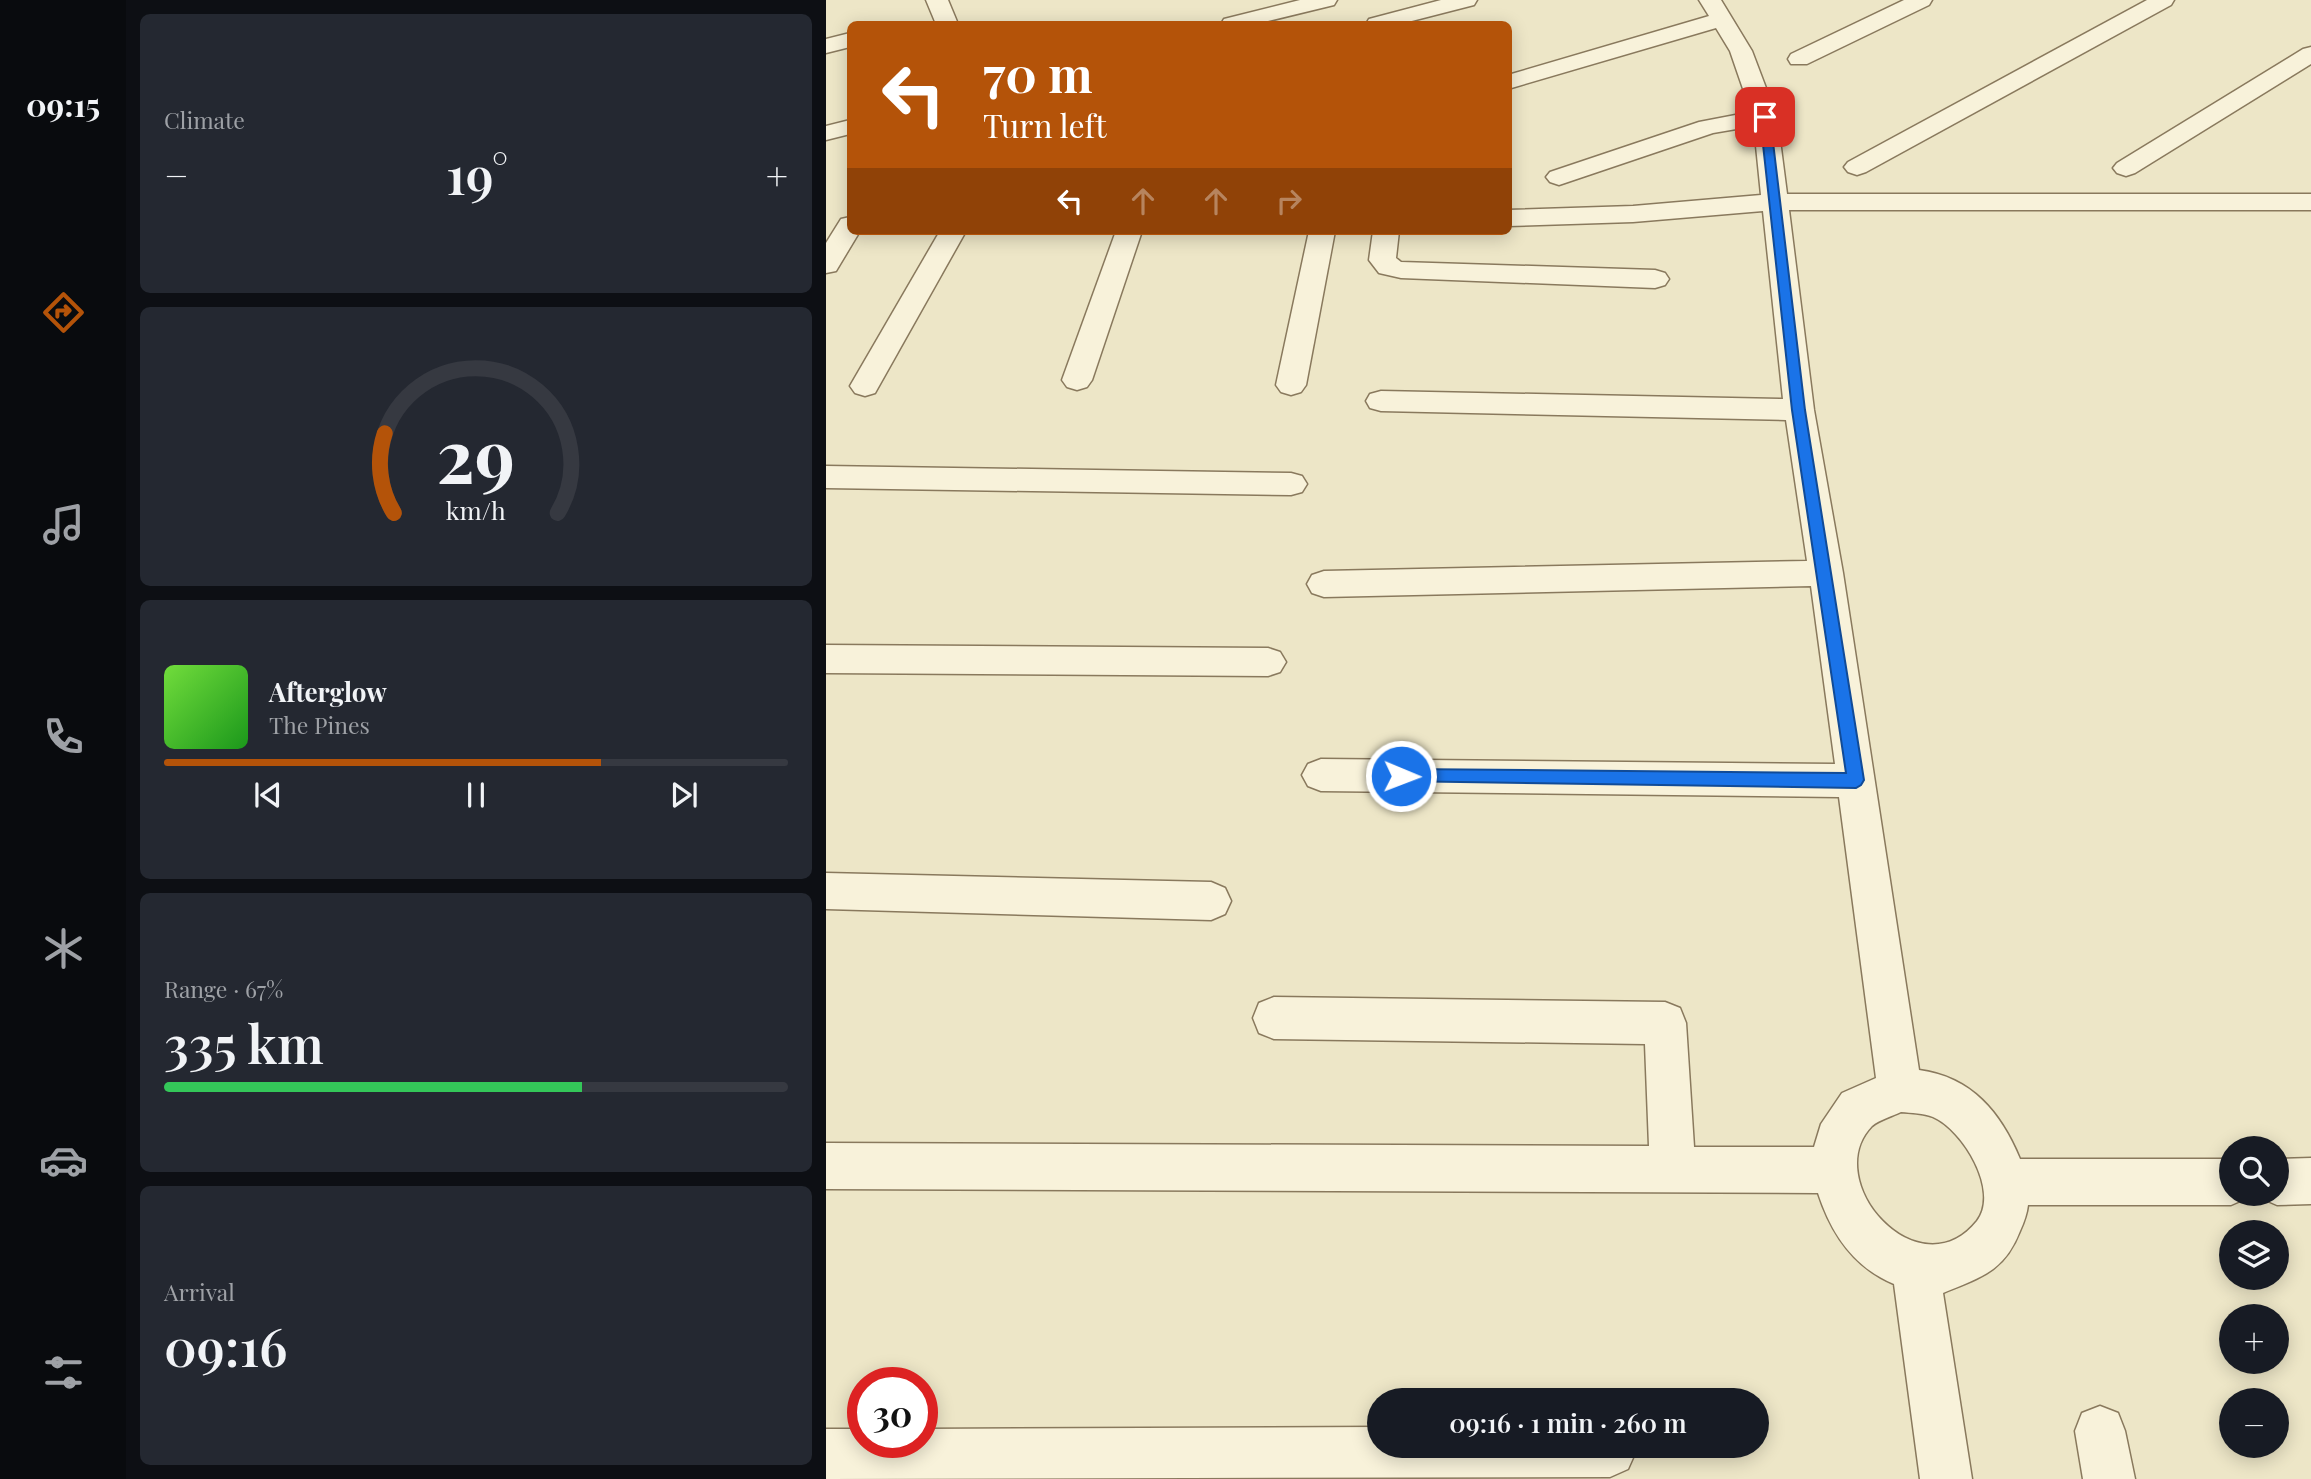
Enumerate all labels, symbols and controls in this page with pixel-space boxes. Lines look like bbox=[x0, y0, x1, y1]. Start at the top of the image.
text: 70 m bbox=[983, 40, 1093, 105]
icon: left bbox=[868, 49, 959, 140]
text: 09:15 bbox=[26, 82, 100, 125]
pin bbox=[1735, 87, 1795, 147]
icon: arrive bbox=[1746, 98, 1784, 136]
text: Turn left bbox=[983, 103, 1107, 146]
text: Climate bbox=[164, 104, 245, 135]
text: 19° bbox=[446, 139, 508, 208]
text: − bbox=[164, 149, 189, 200]
text: + bbox=[766, 149, 788, 200]
icon: left bbox=[1051, 182, 1089, 220]
icon: ahead bbox=[1124, 182, 1162, 220]
icon: ahead bbox=[1197, 182, 1235, 220]
icon: right bbox=[1270, 182, 1308, 220]
icon: directions bbox=[39, 288, 88, 337]
text: 29 bbox=[437, 404, 515, 501]
text: km/h bbox=[446, 492, 506, 525]
icon: music bbox=[39, 500, 88, 549]
text: Afterglow bbox=[269, 674, 387, 709]
text: The Pines bbox=[269, 709, 370, 740]
icon: phone bbox=[39, 712, 88, 761]
position arrow bbox=[1364, 739, 1438, 813]
icon: previous bbox=[249, 776, 287, 814]
icon: pause bbox=[457, 776, 495, 814]
icon: next bbox=[665, 776, 703, 814]
icon: climate bbox=[39, 924, 88, 973]
text: Range · 67% bbox=[164, 973, 283, 1004]
text: 335 km bbox=[164, 1008, 324, 1077]
icon: car bbox=[39, 1136, 88, 1185]
map controls bbox=[2219, 1136, 2289, 1458]
button: search bbox=[2219, 1136, 2289, 1206]
button: layers bbox=[2219, 1220, 2289, 1290]
text: Arrival bbox=[164, 1276, 235, 1307]
button: + bbox=[2219, 1304, 2289, 1374]
text: 09:16 bbox=[164, 1311, 288, 1380]
icon: filters bbox=[39, 1348, 88, 1397]
speed limit sign: 30 bbox=[847, 1367, 938, 1458]
button: − bbox=[2219, 1388, 2289, 1458]
text: 09:16 · 1 min · 260 m bbox=[1449, 1405, 1687, 1440]

